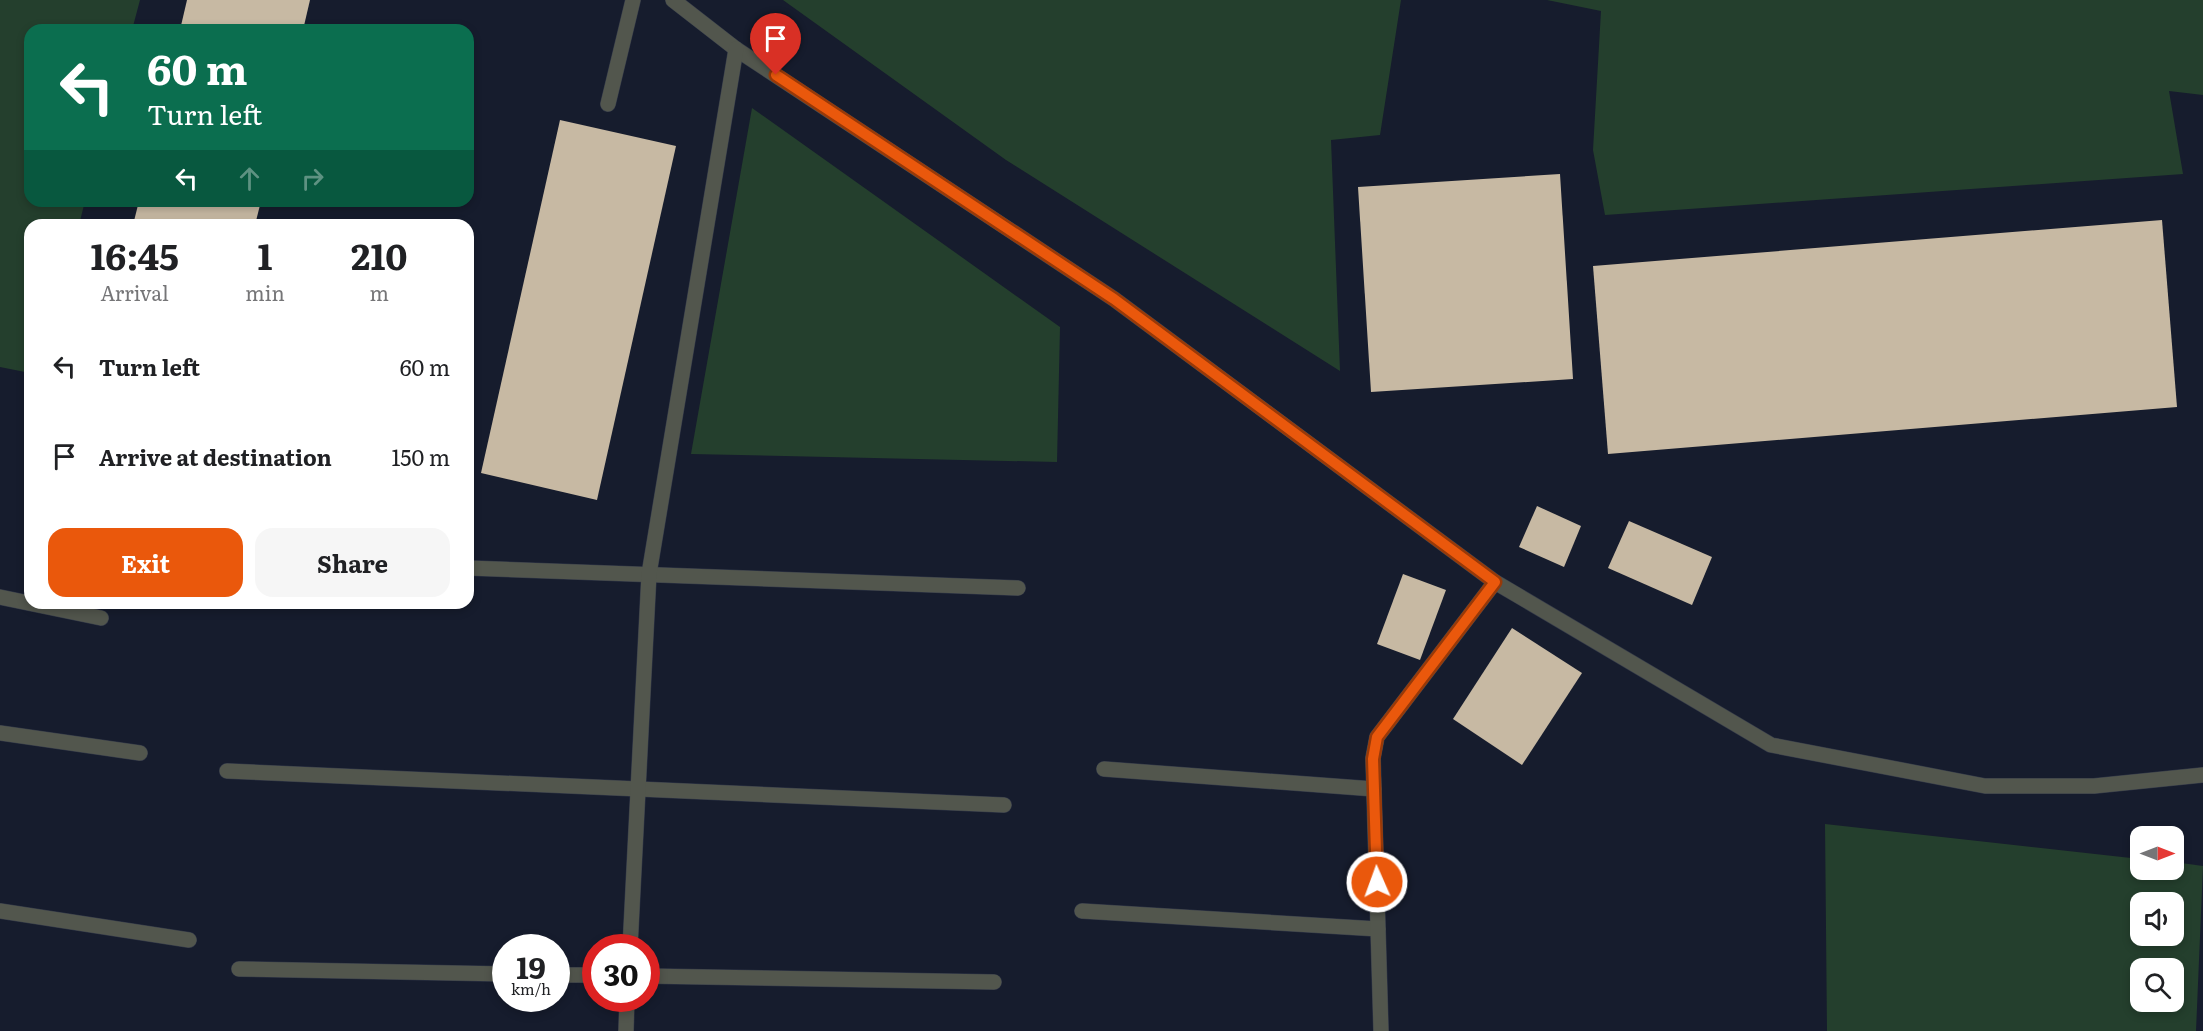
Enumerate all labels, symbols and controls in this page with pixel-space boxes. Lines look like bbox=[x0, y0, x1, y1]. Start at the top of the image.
pin bbox=[750, 13, 801, 75]
icon: arrive bbox=[759, 22, 792, 55]
text: 60 m bbox=[147, 36, 248, 98]
icon: left bbox=[48, 48, 126, 126]
text: Turn left bbox=[147, 93, 262, 133]
icon: left bbox=[170, 162, 203, 195]
icon: ahead bbox=[233, 162, 266, 195]
icon: right bbox=[296, 162, 329, 195]
text: 16:45 bbox=[90, 228, 179, 281]
text: 1 bbox=[258, 228, 272, 281]
text: 210 bbox=[351, 228, 408, 281]
text: Arrival bbox=[101, 277, 169, 307]
text: min bbox=[245, 277, 285, 307]
text: m bbox=[370, 277, 389, 307]
icon: left bbox=[48, 350, 81, 383]
text: Turn left bbox=[99, 350, 200, 383]
text: 60 m bbox=[400, 350, 450, 383]
icon: arrive bbox=[48, 440, 81, 473]
text: Arrive at destination bbox=[99, 440, 332, 473]
text: 150 m bbox=[391, 440, 450, 473]
button: Exit bbox=[48, 528, 243, 597]
button: Share bbox=[255, 528, 450, 597]
north arrow bbox=[2130, 826, 2184, 880]
map controls bbox=[2130, 826, 2184, 1012]
position arrow bbox=[1345, 850, 1409, 914]
button: sound bbox=[2130, 892, 2184, 946]
speed limit sign: 30 bbox=[582, 934, 660, 1012]
text: 19 bbox=[516, 944, 546, 988]
button: search bbox=[2130, 958, 2184, 1012]
text: km/h bbox=[511, 977, 551, 1000]

